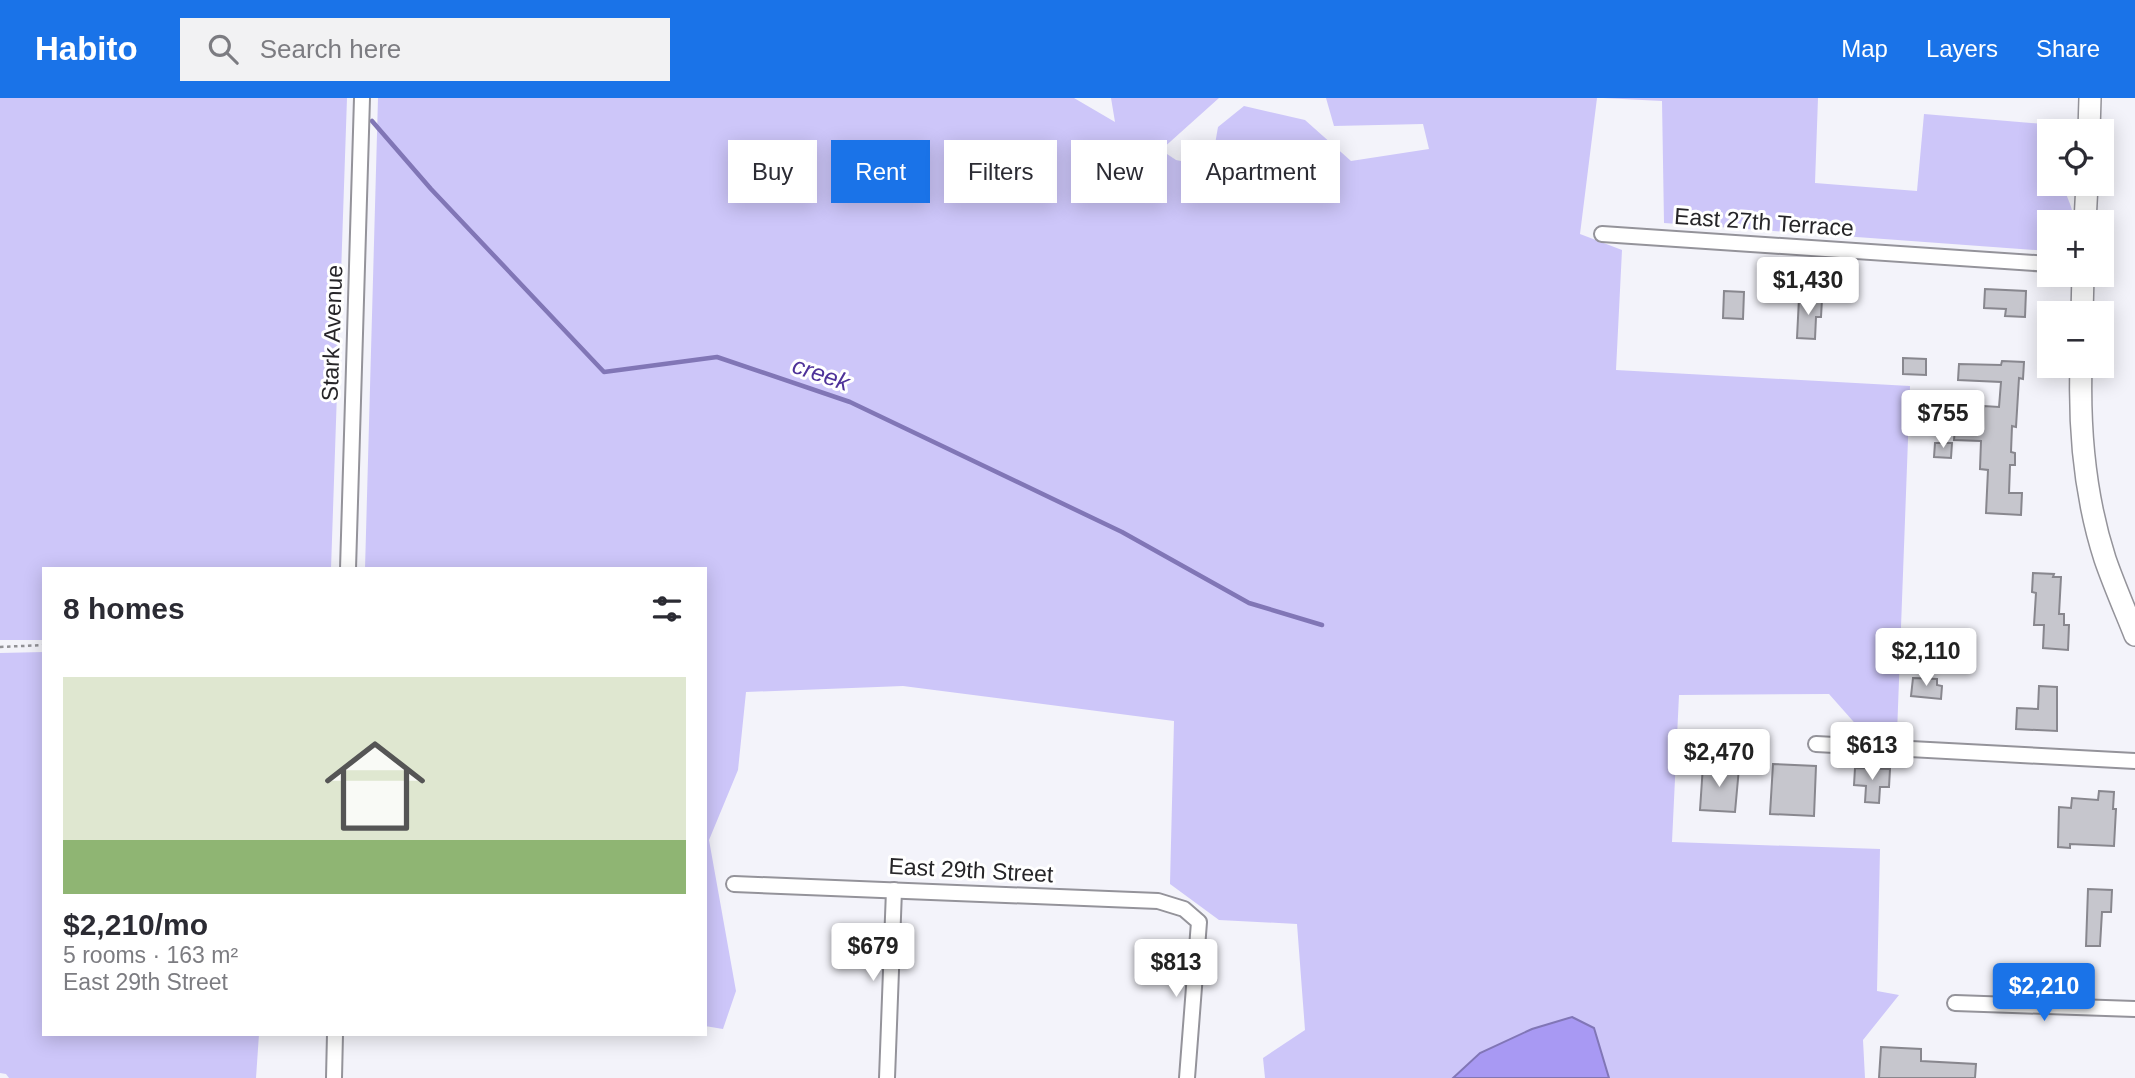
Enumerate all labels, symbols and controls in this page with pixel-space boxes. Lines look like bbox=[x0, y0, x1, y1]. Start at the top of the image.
search box bbox=[180, 18, 670, 81]
text: Habito bbox=[35, 30, 138, 67]
icon: search bbox=[204, 30, 242, 68]
text: Search here bbox=[260, 34, 401, 64]
text: Map bbox=[1841, 35, 1888, 62]
text: Layers bbox=[1926, 35, 1998, 62]
text: Share bbox=[2036, 35, 2100, 62]
map controls bbox=[2037, 119, 2114, 378]
button: locate bbox=[2037, 119, 2114, 196]
chip: Buy bbox=[728, 140, 817, 203]
chip: Rent bbox=[831, 140, 930, 203]
chip: Filters bbox=[944, 140, 1057, 203]
chip: New bbox=[1071, 140, 1167, 203]
chip: Apartment bbox=[1181, 140, 1340, 203]
street label: East 27th Terrace bbox=[1673, 203, 1855, 241]
button: + bbox=[2037, 210, 2114, 287]
pin: $1,430 bbox=[1751, 258, 1865, 317]
street label: Stark Avenue bbox=[317, 264, 347, 402]
text: $1,430 bbox=[1773, 267, 1843, 293]
button: − bbox=[2037, 301, 2114, 378]
water label: creek bbox=[789, 351, 855, 396]
pin: $755 bbox=[1902, 390, 1984, 450]
text: $755 bbox=[1917, 400, 1969, 426]
icon: filters bbox=[648, 590, 686, 628]
text: 8 homes bbox=[63, 592, 185, 625]
pin: $2,110 bbox=[1869, 628, 1983, 688]
text: $2,110 bbox=[1891, 638, 1961, 664]
pin: $613 bbox=[1831, 722, 1913, 782]
icon: home bbox=[312, 723, 438, 849]
pin: $2,470 bbox=[1662, 730, 1776, 789]
text: $613 bbox=[1846, 732, 1898, 758]
text: $2,470 bbox=[1684, 739, 1754, 765]
street label: East 29th Street bbox=[888, 853, 1055, 887]
text: $2,210/mo bbox=[63, 908, 208, 941]
pin: $679 bbox=[832, 924, 914, 983]
text: $679 bbox=[847, 933, 899, 959]
pin: $813 bbox=[1135, 940, 1217, 999]
text: 5 rooms · 163 m² bbox=[63, 942, 238, 968]
text: $813 bbox=[1150, 949, 1202, 975]
pin: $2,210 bbox=[1987, 964, 2101, 1023]
text: East 29th Street bbox=[63, 969, 228, 995]
text: $2,210 bbox=[2009, 973, 2079, 999]

